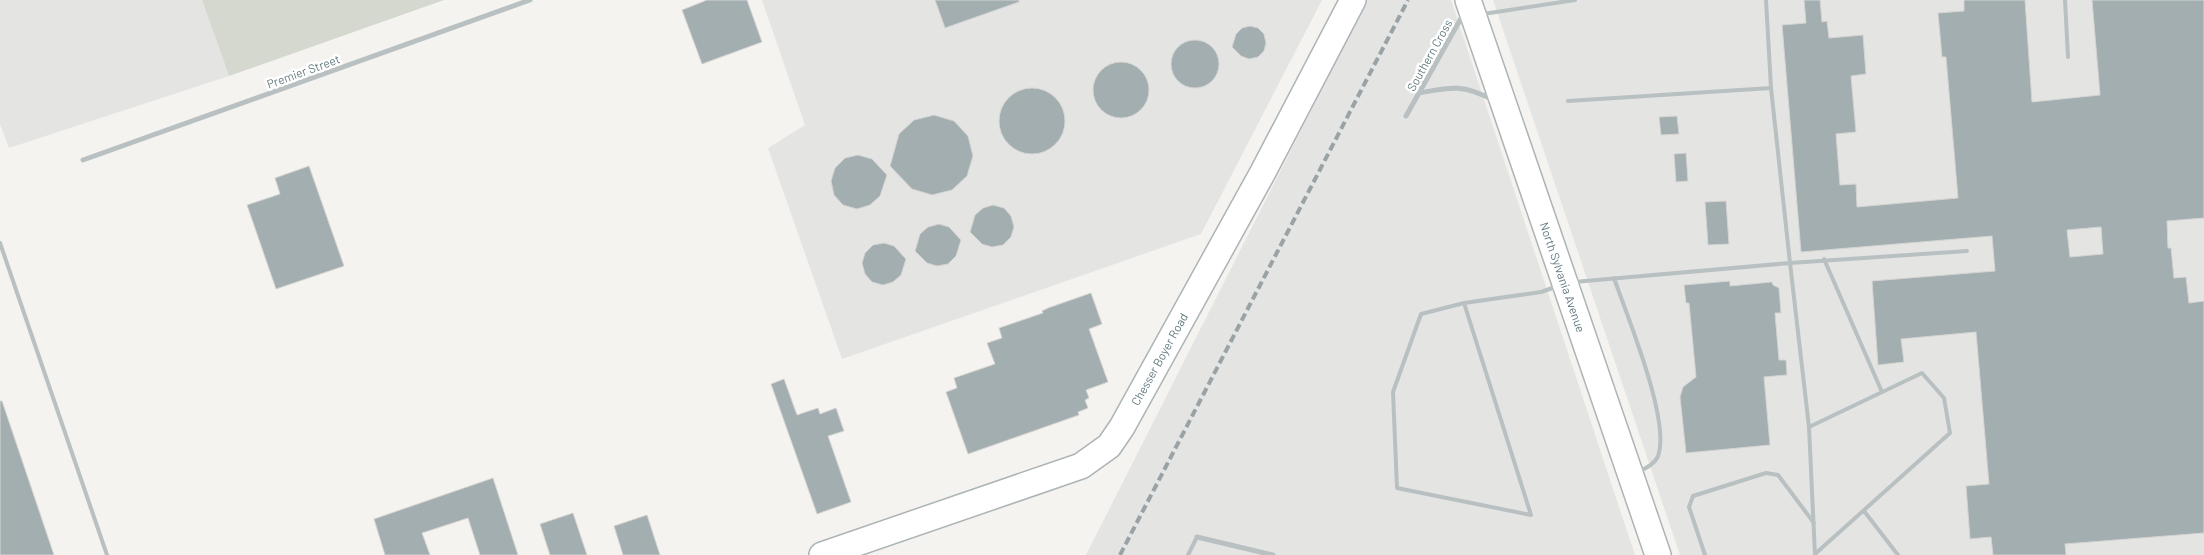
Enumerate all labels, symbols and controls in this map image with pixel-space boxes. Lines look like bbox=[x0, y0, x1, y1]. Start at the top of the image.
street label: Southern Cross bbox=[1404, 16, 1455, 93]
street label: Premier Street bbox=[265, 51, 341, 91]
street label: North Sylvania Avenue bbox=[1538, 220, 1588, 334]
street label: Chesser Boyer Road bbox=[1128, 310, 1190, 408]

